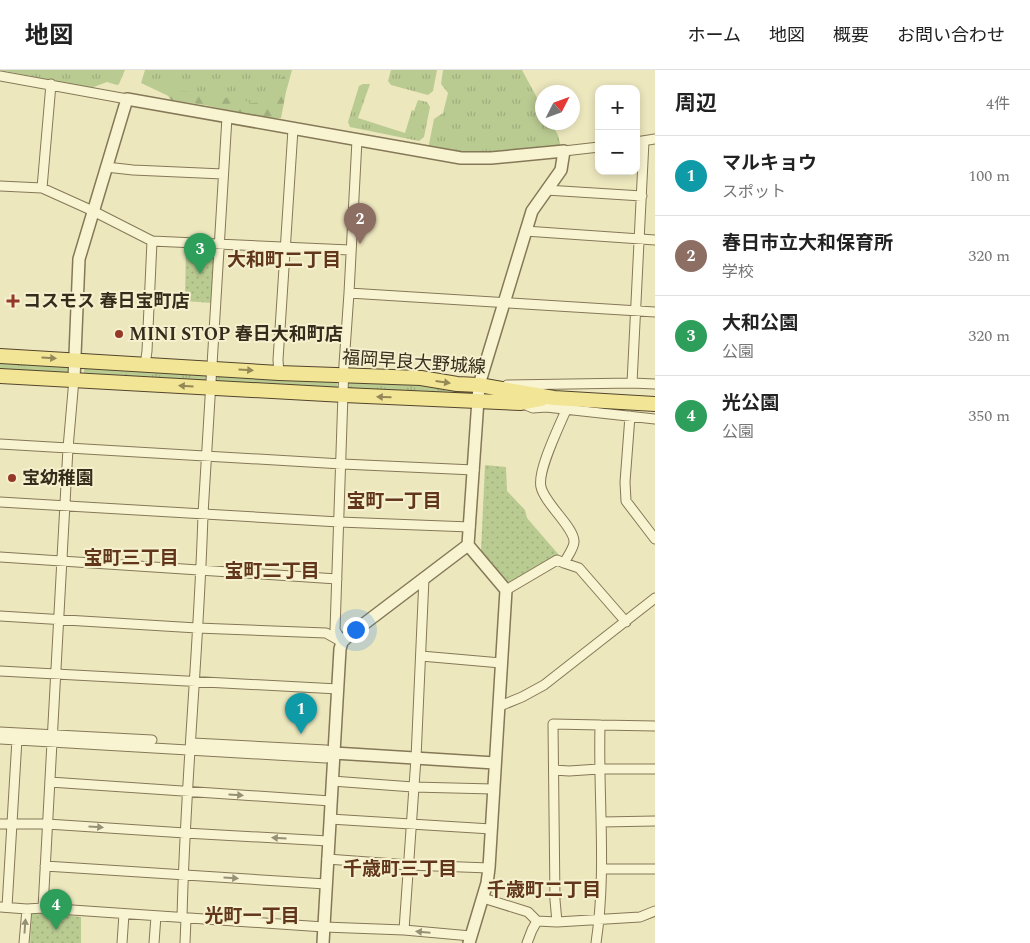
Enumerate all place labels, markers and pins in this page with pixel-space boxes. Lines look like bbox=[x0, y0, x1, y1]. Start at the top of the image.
pin: 2 bbox=[344, 203, 376, 244]
pin: 3 bbox=[184, 233, 216, 274]
place label: コスモス 春日宝町店 bbox=[23, 288, 190, 315]
marker: コスモス 春日宝町店 bbox=[7, 295, 19, 307]
place label: MINI STOP 春日大和町店 bbox=[129, 321, 343, 348]
marker: MINI STOP 春日大和町店 bbox=[113, 328, 125, 340]
place label: 宝幼稚園 bbox=[22, 465, 94, 492]
marker: 宝幼稚園 bbox=[6, 472, 18, 484]
pin: 1 bbox=[285, 693, 317, 734]
pin: 4 bbox=[40, 889, 72, 930]

